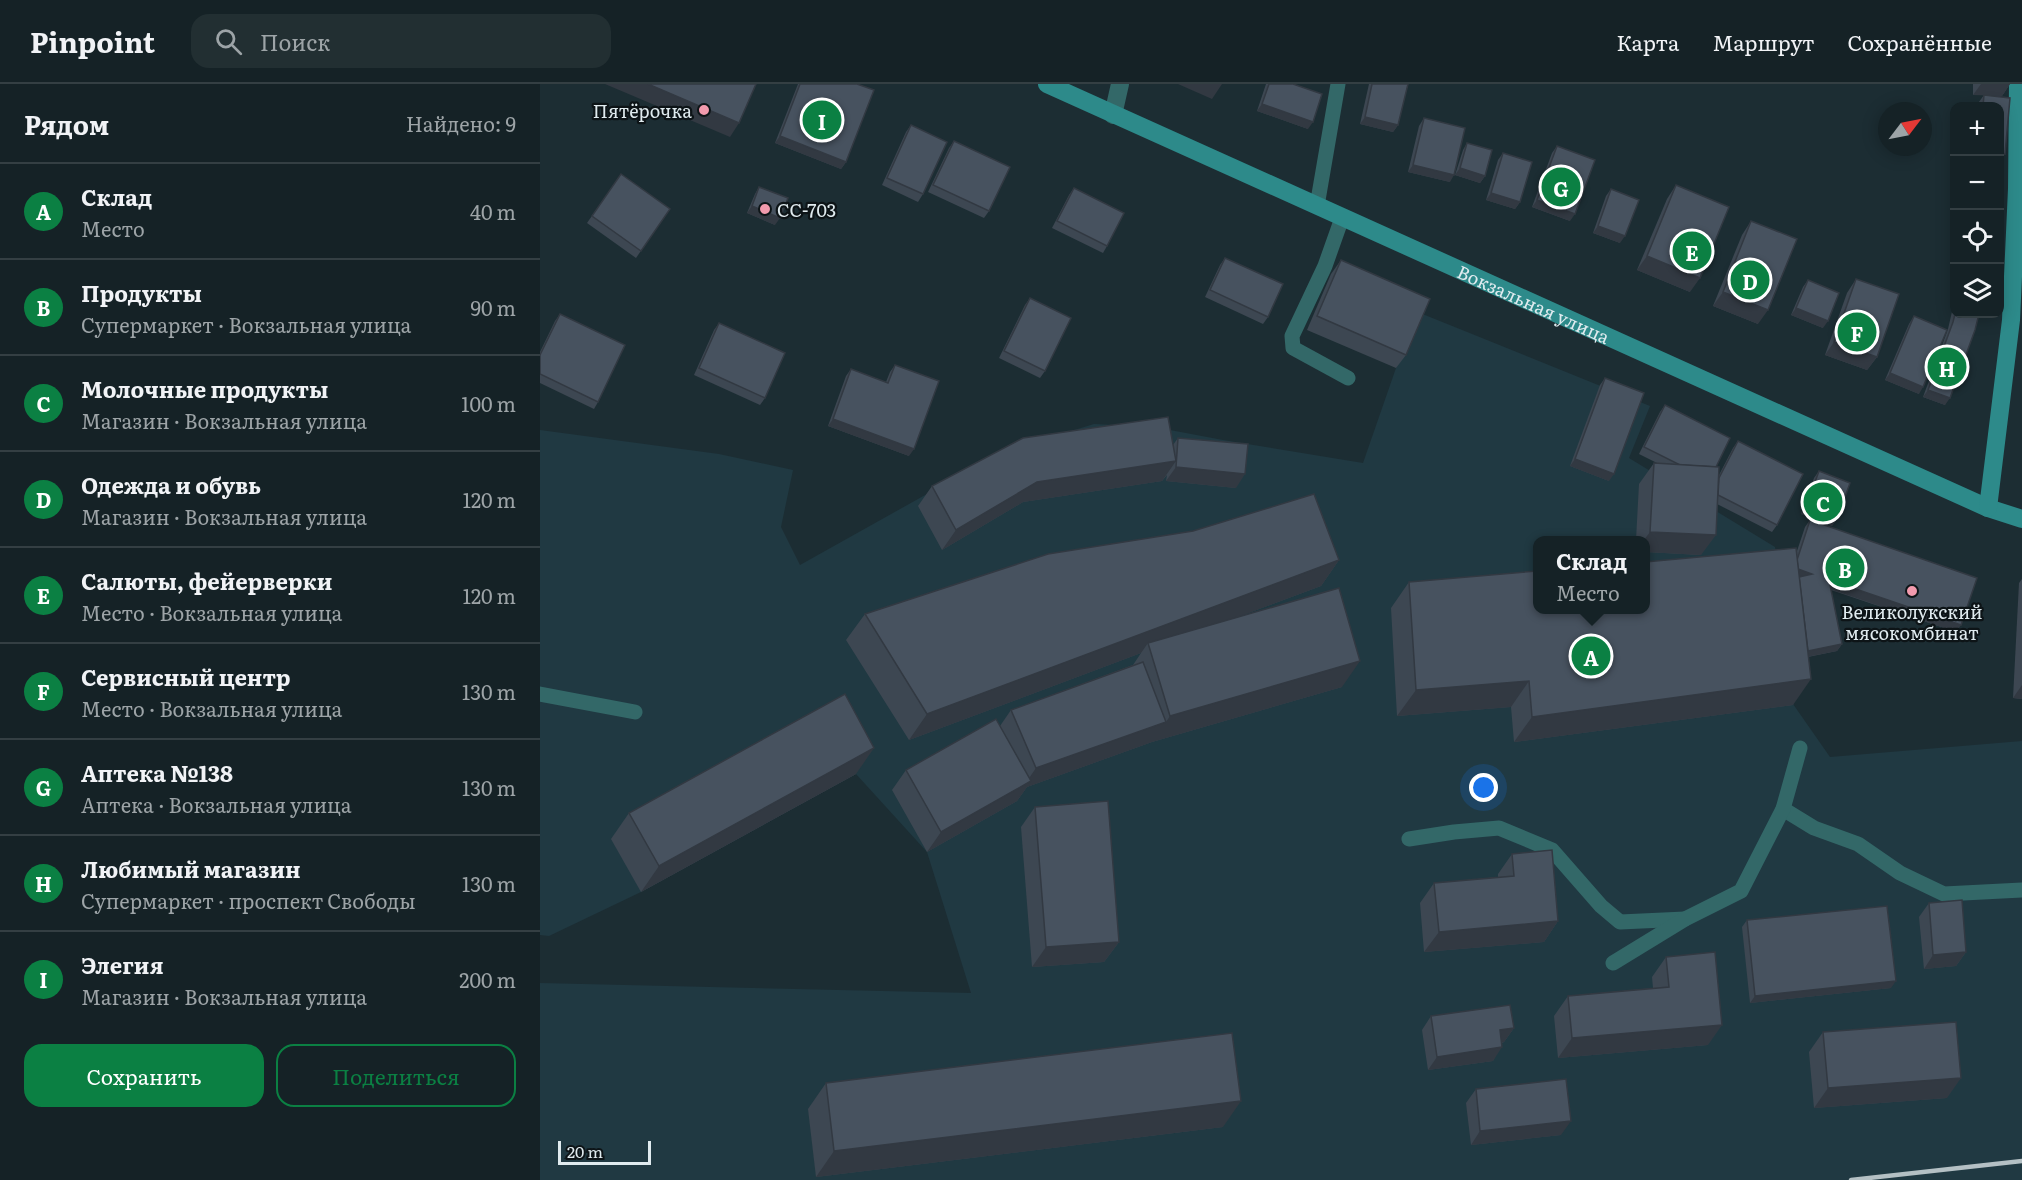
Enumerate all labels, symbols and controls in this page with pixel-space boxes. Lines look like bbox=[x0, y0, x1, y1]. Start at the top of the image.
search box bbox=[191, 14, 611, 68]
text: Pinpoint bbox=[30, 20, 155, 62]
icon: search bbox=[212, 25, 245, 58]
text: Поиск bbox=[260, 25, 330, 58]
text: Карта bbox=[1616, 26, 1679, 57]
text: Маршрут bbox=[1712, 26, 1814, 57]
text: Сохранённые bbox=[1847, 26, 1992, 57]
place label: Пятёрочка bbox=[593, 97, 692, 124]
pin: I bbox=[802, 98, 842, 142]
north arrow bbox=[1878, 102, 1932, 156]
map controls bbox=[1950, 102, 2004, 318]
button: + bbox=[1950, 102, 2004, 156]
marker: Пятёрочка bbox=[697, 103, 711, 117]
text: Рядом bbox=[24, 104, 109, 143]
text: Найдено: 9 bbox=[406, 108, 516, 138]
button: − bbox=[1950, 156, 2004, 210]
pin: G bbox=[1542, 164, 1580, 210]
text: Склад bbox=[81, 180, 152, 213]
text: A bbox=[36, 196, 51, 226]
text: 40 m bbox=[470, 196, 516, 226]
place label: СС-703 bbox=[777, 196, 836, 223]
marker: СС-703 bbox=[758, 202, 772, 216]
button: locate bbox=[1950, 210, 2004, 264]
text: Место bbox=[81, 213, 145, 243]
pin: E bbox=[1672, 228, 1712, 274]
street label: Вокзальная улица bbox=[1453, 257, 1615, 350]
pin: D bbox=[1730, 258, 1770, 302]
button: layers bbox=[1950, 264, 2004, 318]
text: Продукты bbox=[81, 276, 202, 309]
text: B bbox=[37, 292, 50, 322]
text: 90 m bbox=[471, 292, 516, 322]
text: Супермаркет · Вокзальная улица bbox=[81, 309, 411, 339]
pin: F bbox=[1838, 310, 1876, 354]
pin: H bbox=[1928, 344, 1966, 390]
text: Молочные продукты bbox=[81, 372, 328, 405]
text: C bbox=[36, 388, 51, 418]
text: 100 m bbox=[461, 388, 516, 418]
text: Магазин · Вокзальная улица bbox=[81, 405, 367, 435]
text: Одежда и обувь bbox=[81, 468, 261, 501]
pin: C bbox=[1804, 480, 1842, 524]
text: D bbox=[36, 484, 51, 514]
text: 120 m bbox=[463, 484, 516, 514]
text: Магазин · Вокзальная улица bbox=[81, 501, 367, 531]
popup bbox=[1533, 536, 1650, 614]
text: Склад bbox=[1556, 544, 1627, 577]
pin: B bbox=[1826, 546, 1864, 590]
text: Салюты, фейерверки bbox=[81, 564, 332, 597]
text: Место bbox=[1556, 577, 1620, 607]
text: E bbox=[37, 580, 50, 610]
text: 120 m bbox=[463, 580, 516, 610]
marker: Великолукский мясокомбинат bbox=[1905, 584, 1919, 598]
text: Место · Вокзальная улица bbox=[81, 597, 342, 627]
place label: Великолукский мясокомбинат bbox=[1842, 598, 1982, 646]
pin: A bbox=[1572, 634, 1610, 678]
text: Сервисный центр bbox=[81, 660, 291, 693]
text: F bbox=[37, 676, 50, 706]
text: 130 m bbox=[462, 676, 516, 706]
text: Место · Вокзальная улица bbox=[81, 693, 342, 723]
text: Аптека №138 bbox=[81, 756, 233, 789]
text: G bbox=[36, 772, 51, 802]
text: 130 m bbox=[462, 772, 516, 802]
your location bbox=[1469, 773, 1498, 802]
text: Аптека · Вокзальная улица bbox=[81, 789, 351, 819]
text: Любимый магазин bbox=[81, 852, 301, 885]
text: H bbox=[35, 868, 52, 898]
text: 130 m bbox=[462, 868, 516, 898]
text: Супермаркет · проспект Свободы bbox=[81, 885, 416, 915]
text: Элегия bbox=[81, 948, 164, 981]
text: I bbox=[39, 964, 48, 994]
text: 200 m bbox=[459, 964, 516, 994]
text: Магазин · Вокзальная улица bbox=[81, 981, 367, 1011]
button: Сохранить bbox=[24, 1044, 264, 1107]
button: Поделиться bbox=[276, 1044, 516, 1107]
scale bar bbox=[558, 1138, 651, 1166]
text: 20 m bbox=[567, 1139, 603, 1163]

